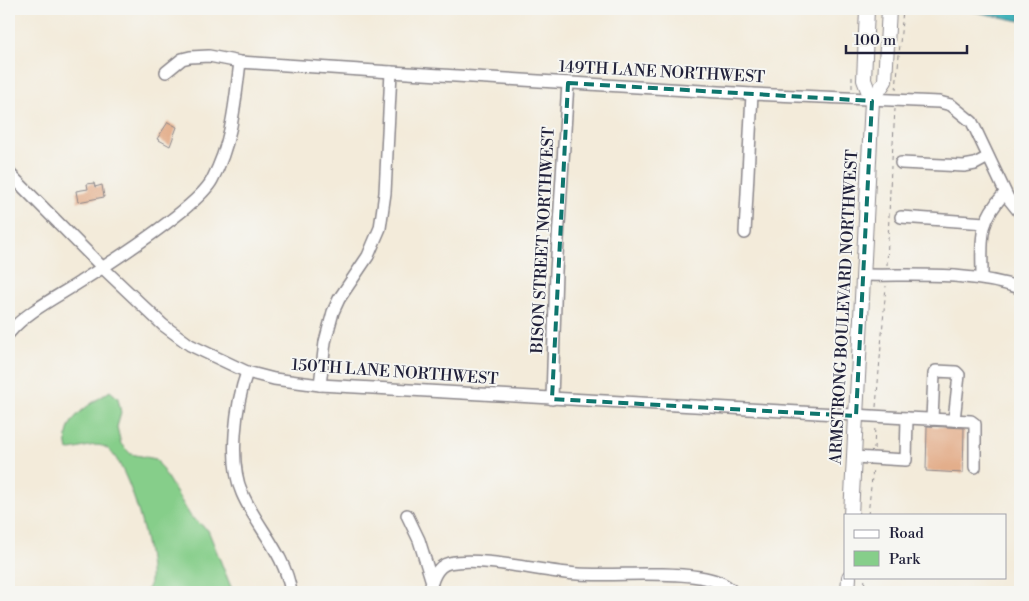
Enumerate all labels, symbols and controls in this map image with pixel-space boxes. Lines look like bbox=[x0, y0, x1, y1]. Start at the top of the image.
scale bar bbox=[846, 22, 968, 54]
text: 100 m bbox=[854, 31, 896, 50]
street label: 149TH LANE NORTHWEST bbox=[558, 57, 766, 87]
street label: BISON STREET NORTHWEST bbox=[527, 126, 559, 355]
street label: ARMSTRONG BOULEVARD NORTHWEST bbox=[826, 149, 862, 466]
street label: 150TH LANE NORTHWEST bbox=[291, 355, 499, 389]
legend bbox=[844, 514, 1006, 578]
text: Road bbox=[889, 524, 924, 543]
text: Park bbox=[889, 550, 921, 569]

